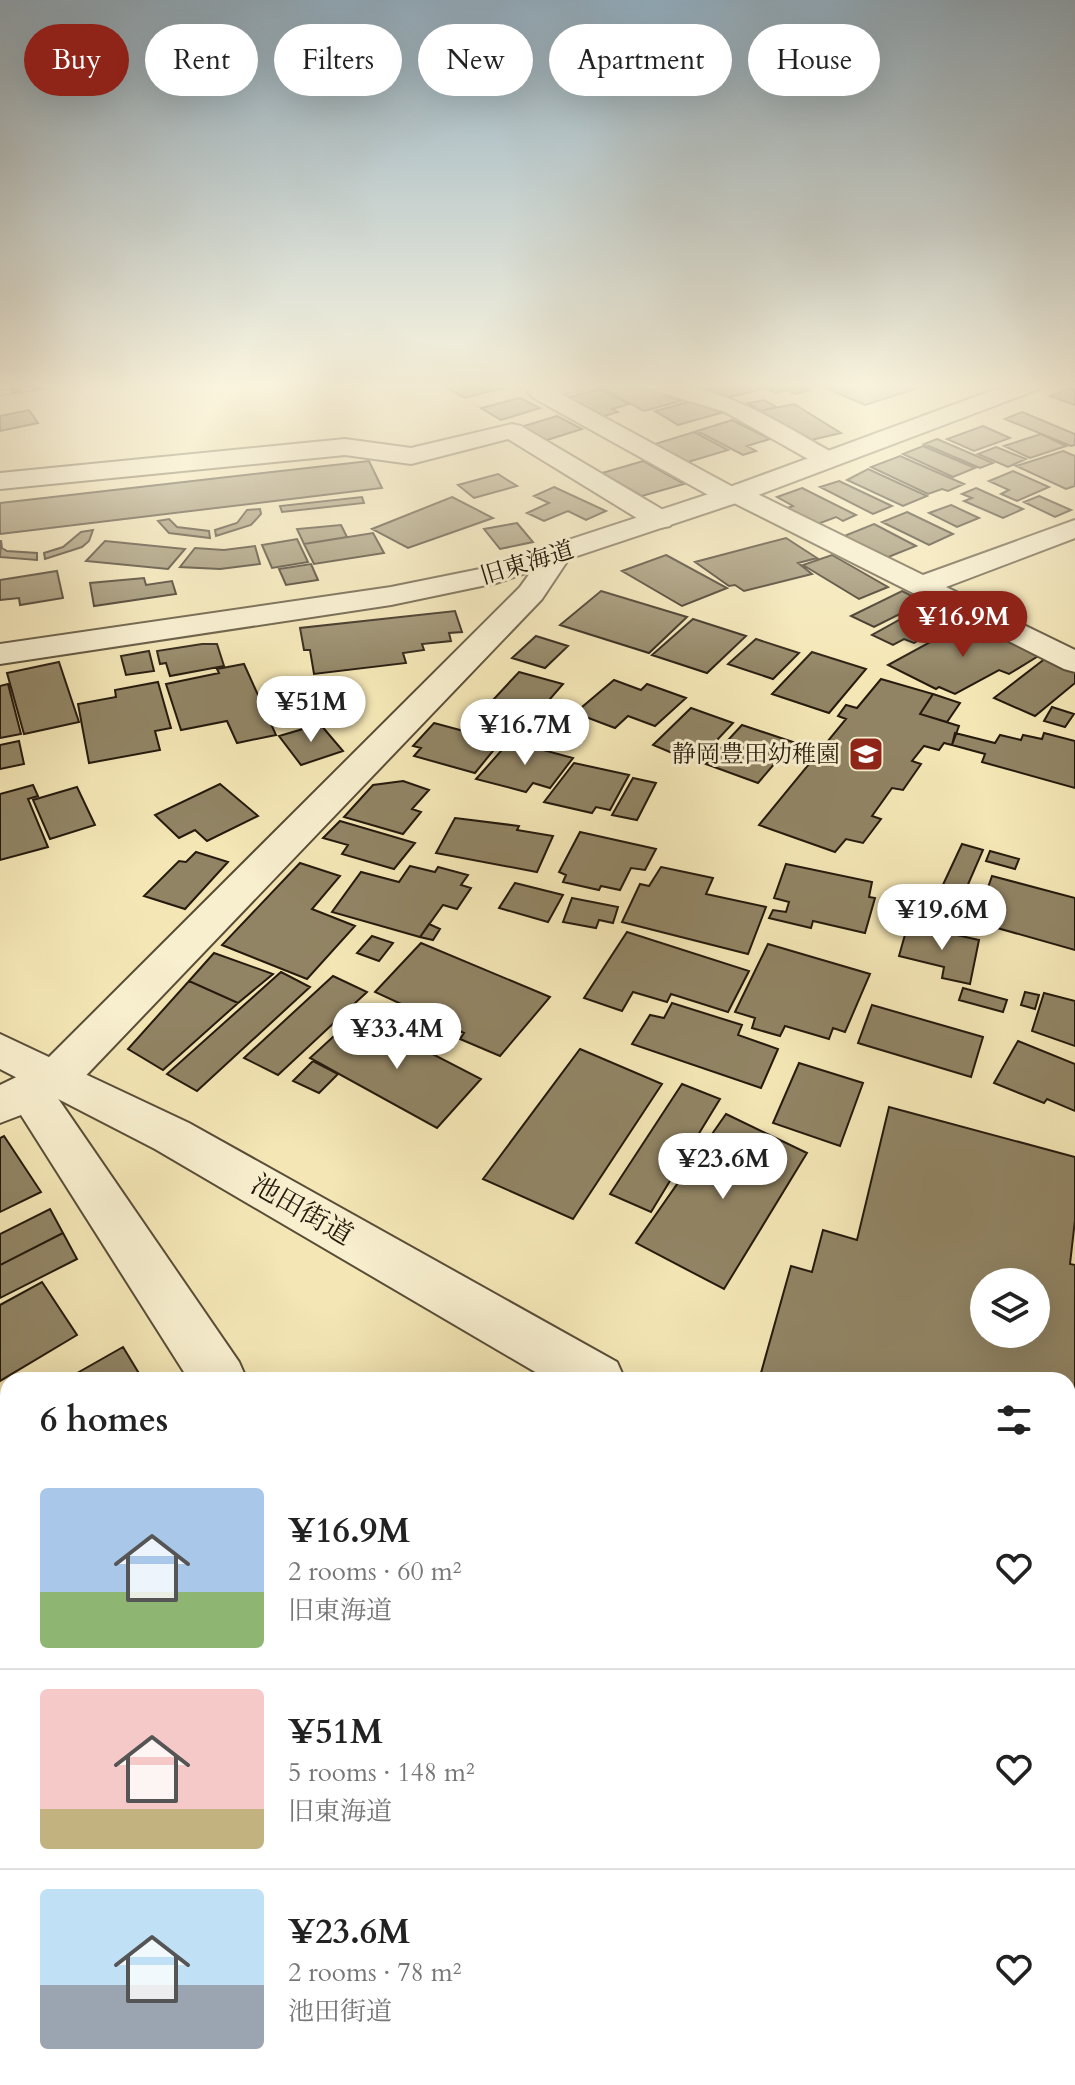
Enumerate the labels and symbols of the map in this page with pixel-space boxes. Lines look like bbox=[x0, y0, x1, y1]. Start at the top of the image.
street label: 旧東海道 bbox=[476, 533, 578, 593]
pin: ¥16.9M bbox=[898, 591, 1028, 659]
pin: ¥51M bbox=[264, 676, 358, 744]
pin: ¥16.7M bbox=[460, 699, 590, 767]
school or university icon: 静岡豊田幼稚園 bbox=[847, 735, 885, 773]
place label: 静岡豊田幼稚園 bbox=[672, 738, 840, 771]
pin: ¥19.6M bbox=[877, 884, 1007, 952]
pin: ¥33.4M bbox=[332, 1003, 462, 1071]
pin: ¥23.6M bbox=[658, 1133, 788, 1201]
street label: 池田街道 bbox=[244, 1166, 360, 1254]

